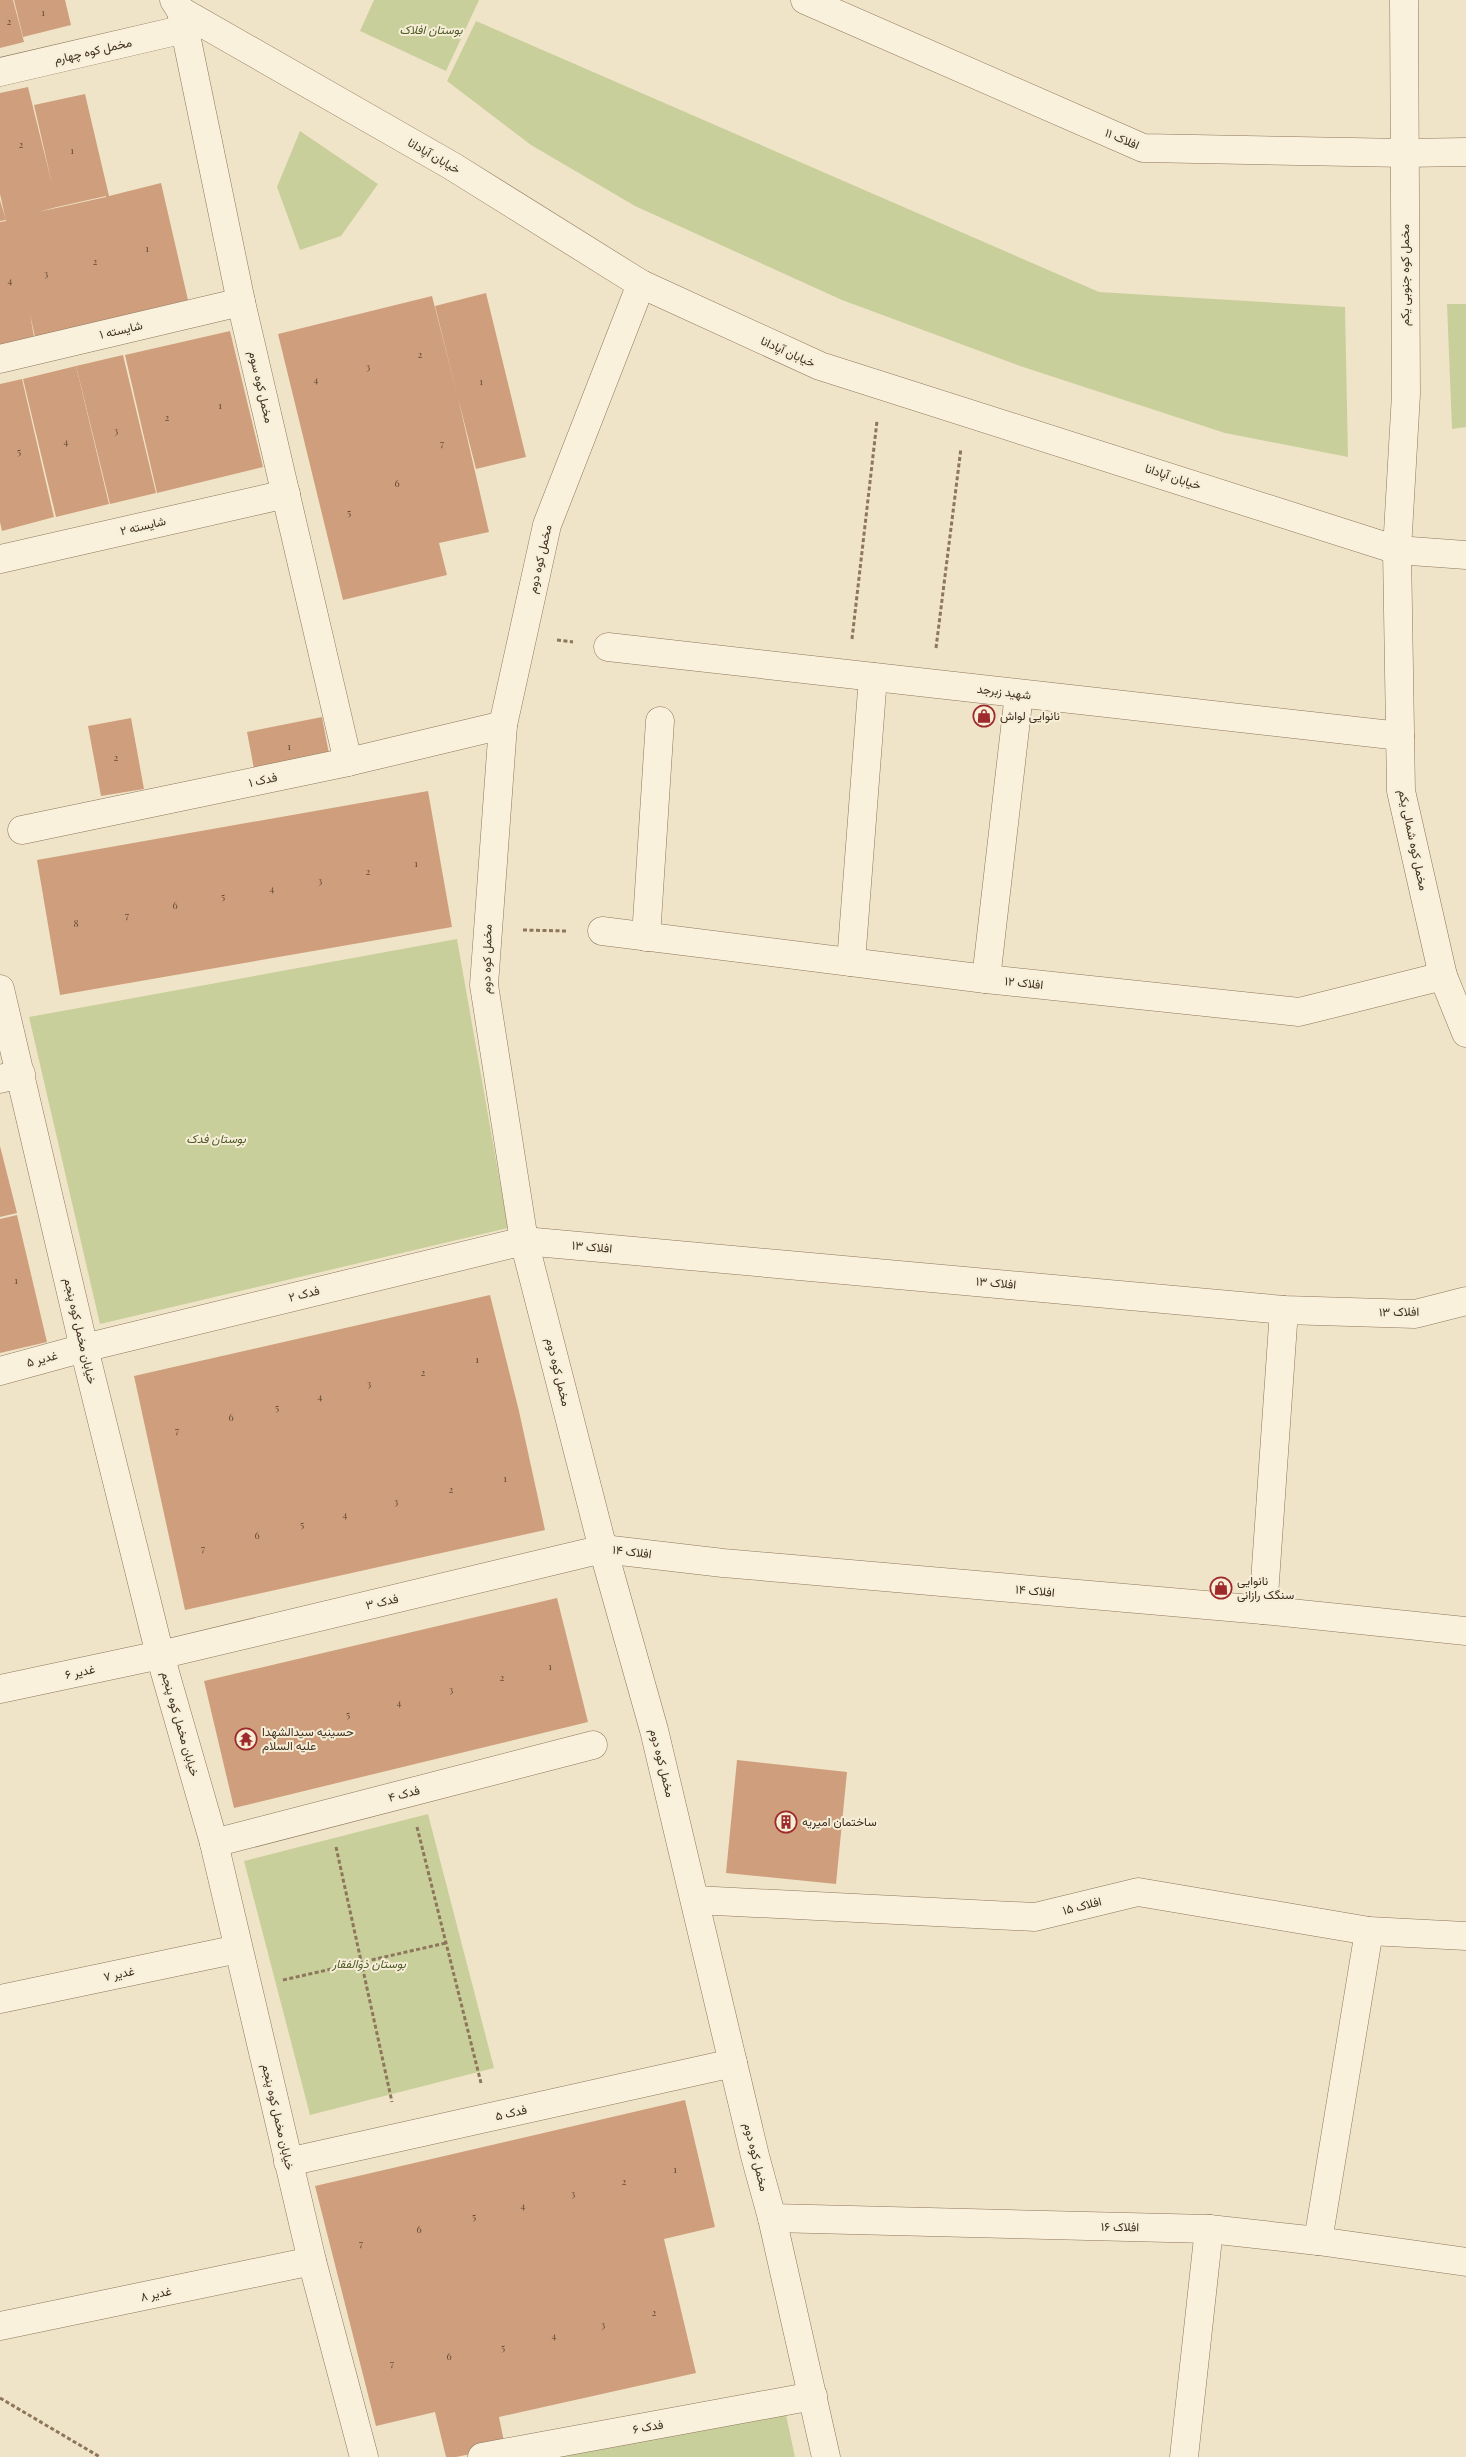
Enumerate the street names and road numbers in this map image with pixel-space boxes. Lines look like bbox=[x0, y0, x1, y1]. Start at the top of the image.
street label: مخمل کوه چهارم bbox=[52, 33, 133, 68]
street label: افلاک ۱۱ bbox=[1103, 124, 1142, 152]
street label: خیابان آپادانا bbox=[405, 134, 464, 177]
street label: مخمل کوه جنوبی یکم bbox=[1396, 224, 1413, 326]
street label: شایسته ۱ bbox=[98, 316, 144, 342]
street label: خیابان آپادانا bbox=[758, 332, 818, 371]
street label: مخمل کوه سوم bbox=[245, 349, 278, 425]
street label: خیابان آپادانا bbox=[1143, 459, 1203, 494]
street label: شایسته ۲ bbox=[118, 512, 167, 538]
street label: مخمل کوه دوم bbox=[523, 523, 556, 595]
street label: شهید زبرجد bbox=[976, 680, 1032, 703]
street label: فدک ۱ bbox=[247, 768, 278, 790]
street label: مخمل کوه شمالی‌ یکم bbox=[1394, 788, 1433, 892]
street label: مخمل کوه دوم bbox=[477, 924, 496, 994]
street label: افلاک ۱۲ bbox=[1004, 972, 1044, 992]
street label: افلاک ۱۳ bbox=[571, 1236, 613, 1256]
street label: افلاک ۱۳ bbox=[975, 1272, 1017, 1292]
street label: خیابان مخمل کوه پنجم bbox=[60, 1276, 101, 1386]
street label: فدک ۲ bbox=[287, 1281, 321, 1305]
street label: افلاک ۱۳ bbox=[1379, 1303, 1419, 1319]
street label: مخمل کوه دوم bbox=[542, 1336, 575, 1408]
street label: غدیر ۵ bbox=[24, 1346, 59, 1371]
street label: افلاک ۱۴ bbox=[612, 1541, 653, 1561]
street label: افلاک ۱۴ bbox=[1015, 1580, 1055, 1600]
street label: فدک ۳ bbox=[364, 1590, 400, 1613]
street label: غدیر ۶ bbox=[63, 1660, 96, 1683]
street label: خیابان مخمل کوه پنجم bbox=[157, 1669, 204, 1778]
street label: مخمل کوه دوم bbox=[646, 1727, 679, 1799]
street label: فدک ۴ bbox=[386, 1781, 421, 1805]
street label: افلاک ۱۵ bbox=[1061, 1892, 1103, 1918]
street label: غدیر ۷ bbox=[102, 1962, 136, 1985]
street label: خیابان مخمل کوه پنجم bbox=[258, 2062, 299, 2172]
street label: فدک ۵ bbox=[493, 2101, 528, 2123]
street label: مخمل کوه دوم bbox=[740, 2121, 773, 2193]
street label: افلاک ۱۶ bbox=[1101, 2218, 1139, 2234]
street label: غدیر ۸ bbox=[139, 2282, 173, 2305]
street label: فدک ۶ bbox=[631, 2415, 665, 2437]

